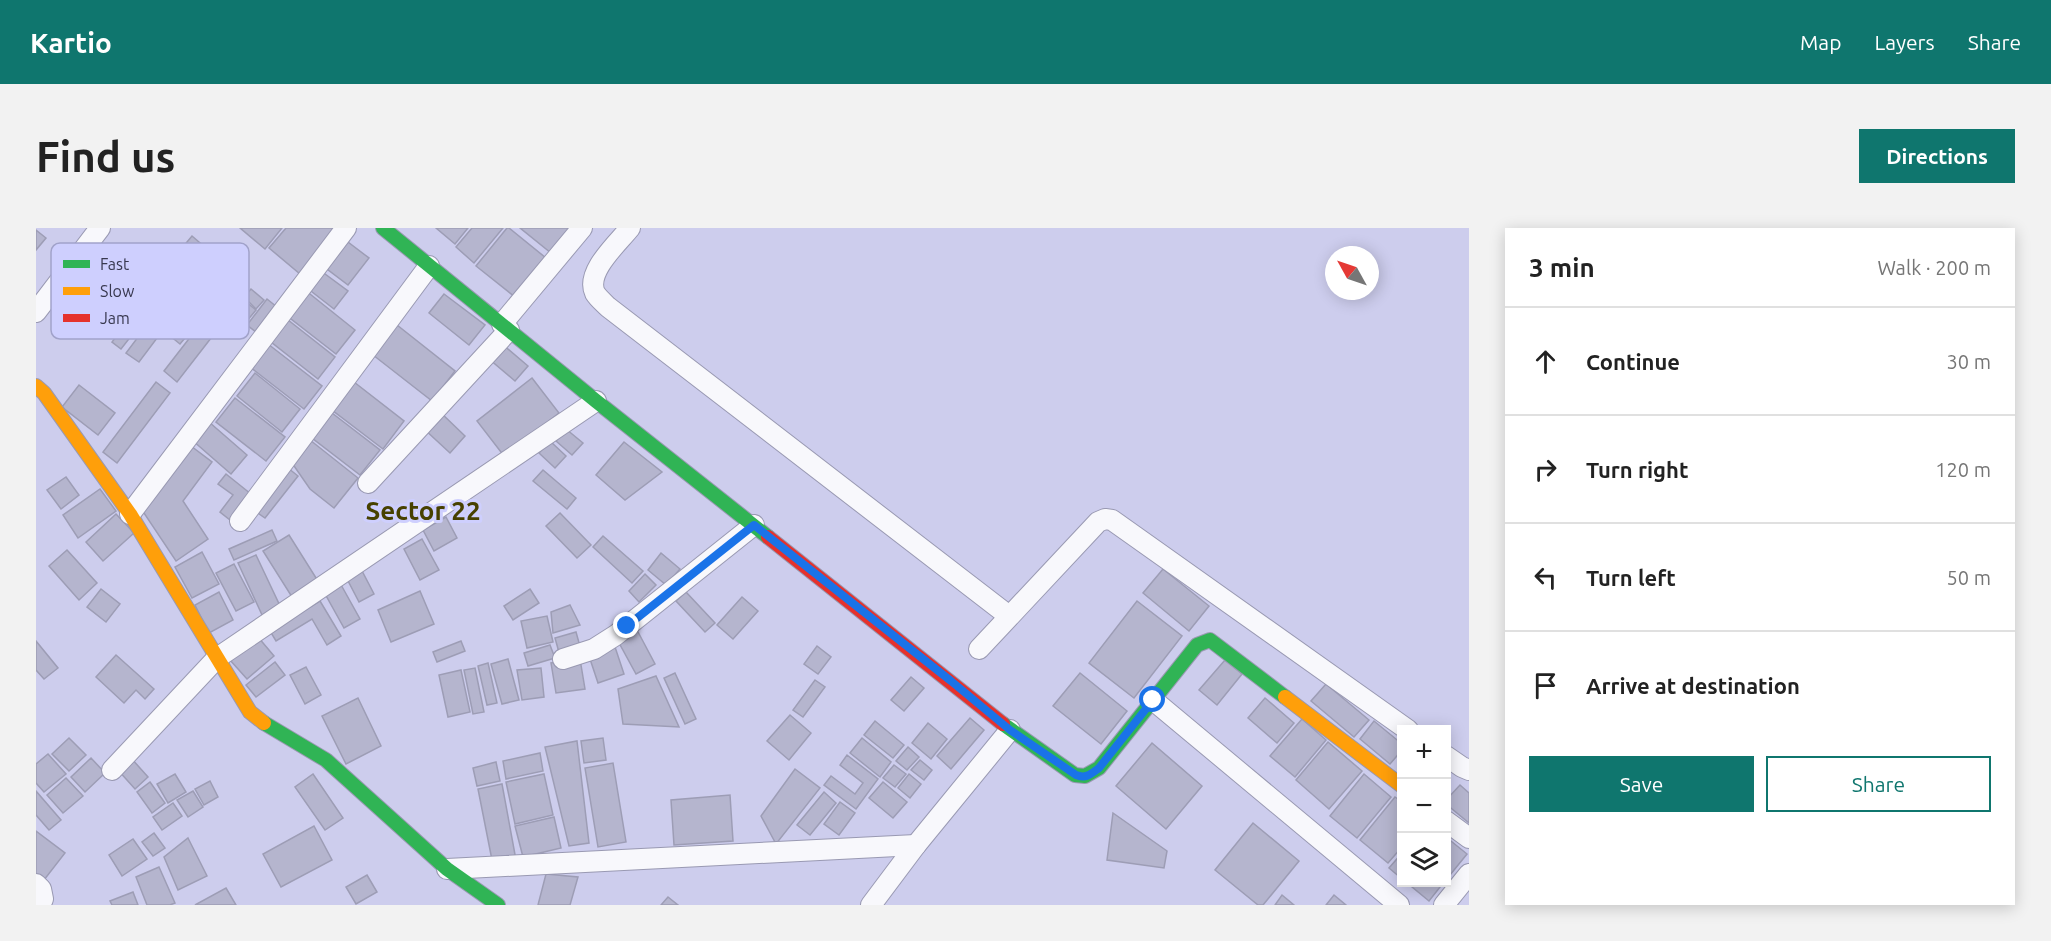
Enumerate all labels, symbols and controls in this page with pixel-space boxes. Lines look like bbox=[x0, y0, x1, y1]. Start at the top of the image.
text: Kartio bbox=[30, 27, 112, 58]
text: Map bbox=[1800, 30, 1841, 54]
text: Layers bbox=[1874, 30, 1935, 54]
text: Share bbox=[1968, 30, 2021, 54]
button: Directions bbox=[1859, 129, 2015, 183]
text: Find us bbox=[36, 133, 175, 180]
legend bbox=[51, 243, 249, 339]
north arrow bbox=[1325, 246, 1379, 300]
text: 3 min bbox=[1529, 253, 1595, 282]
text: Fast bbox=[100, 255, 130, 273]
text: Walk · 200 m bbox=[1878, 256, 1991, 279]
text: Slow bbox=[100, 282, 135, 300]
text: Jam bbox=[100, 309, 130, 327]
icon: ahead bbox=[1529, 345, 1562, 378]
text: Continue bbox=[1586, 349, 1680, 374]
text: 30 m bbox=[1947, 350, 1991, 373]
icon: right bbox=[1529, 453, 1562, 486]
text: Turn right bbox=[1586, 457, 1688, 482]
text: 120 m bbox=[1935, 458, 1991, 481]
district label: Sector 22 bbox=[365, 496, 481, 525]
icon: left bbox=[1529, 561, 1562, 594]
text: Turn left bbox=[1586, 565, 1676, 590]
text: 50 m bbox=[1947, 566, 1991, 589]
route end bbox=[613, 612, 639, 638]
icon: arrive bbox=[1529, 669, 1562, 702]
text: Arrive at destination bbox=[1586, 673, 1800, 698]
route start bbox=[1139, 686, 1165, 712]
map controls bbox=[1397, 725, 1451, 887]
button: + bbox=[1397, 725, 1451, 779]
button: Save bbox=[1529, 756, 1754, 812]
button: Share bbox=[1766, 756, 1991, 812]
button: − bbox=[1397, 779, 1451, 833]
button: layers bbox=[1397, 833, 1451, 887]

